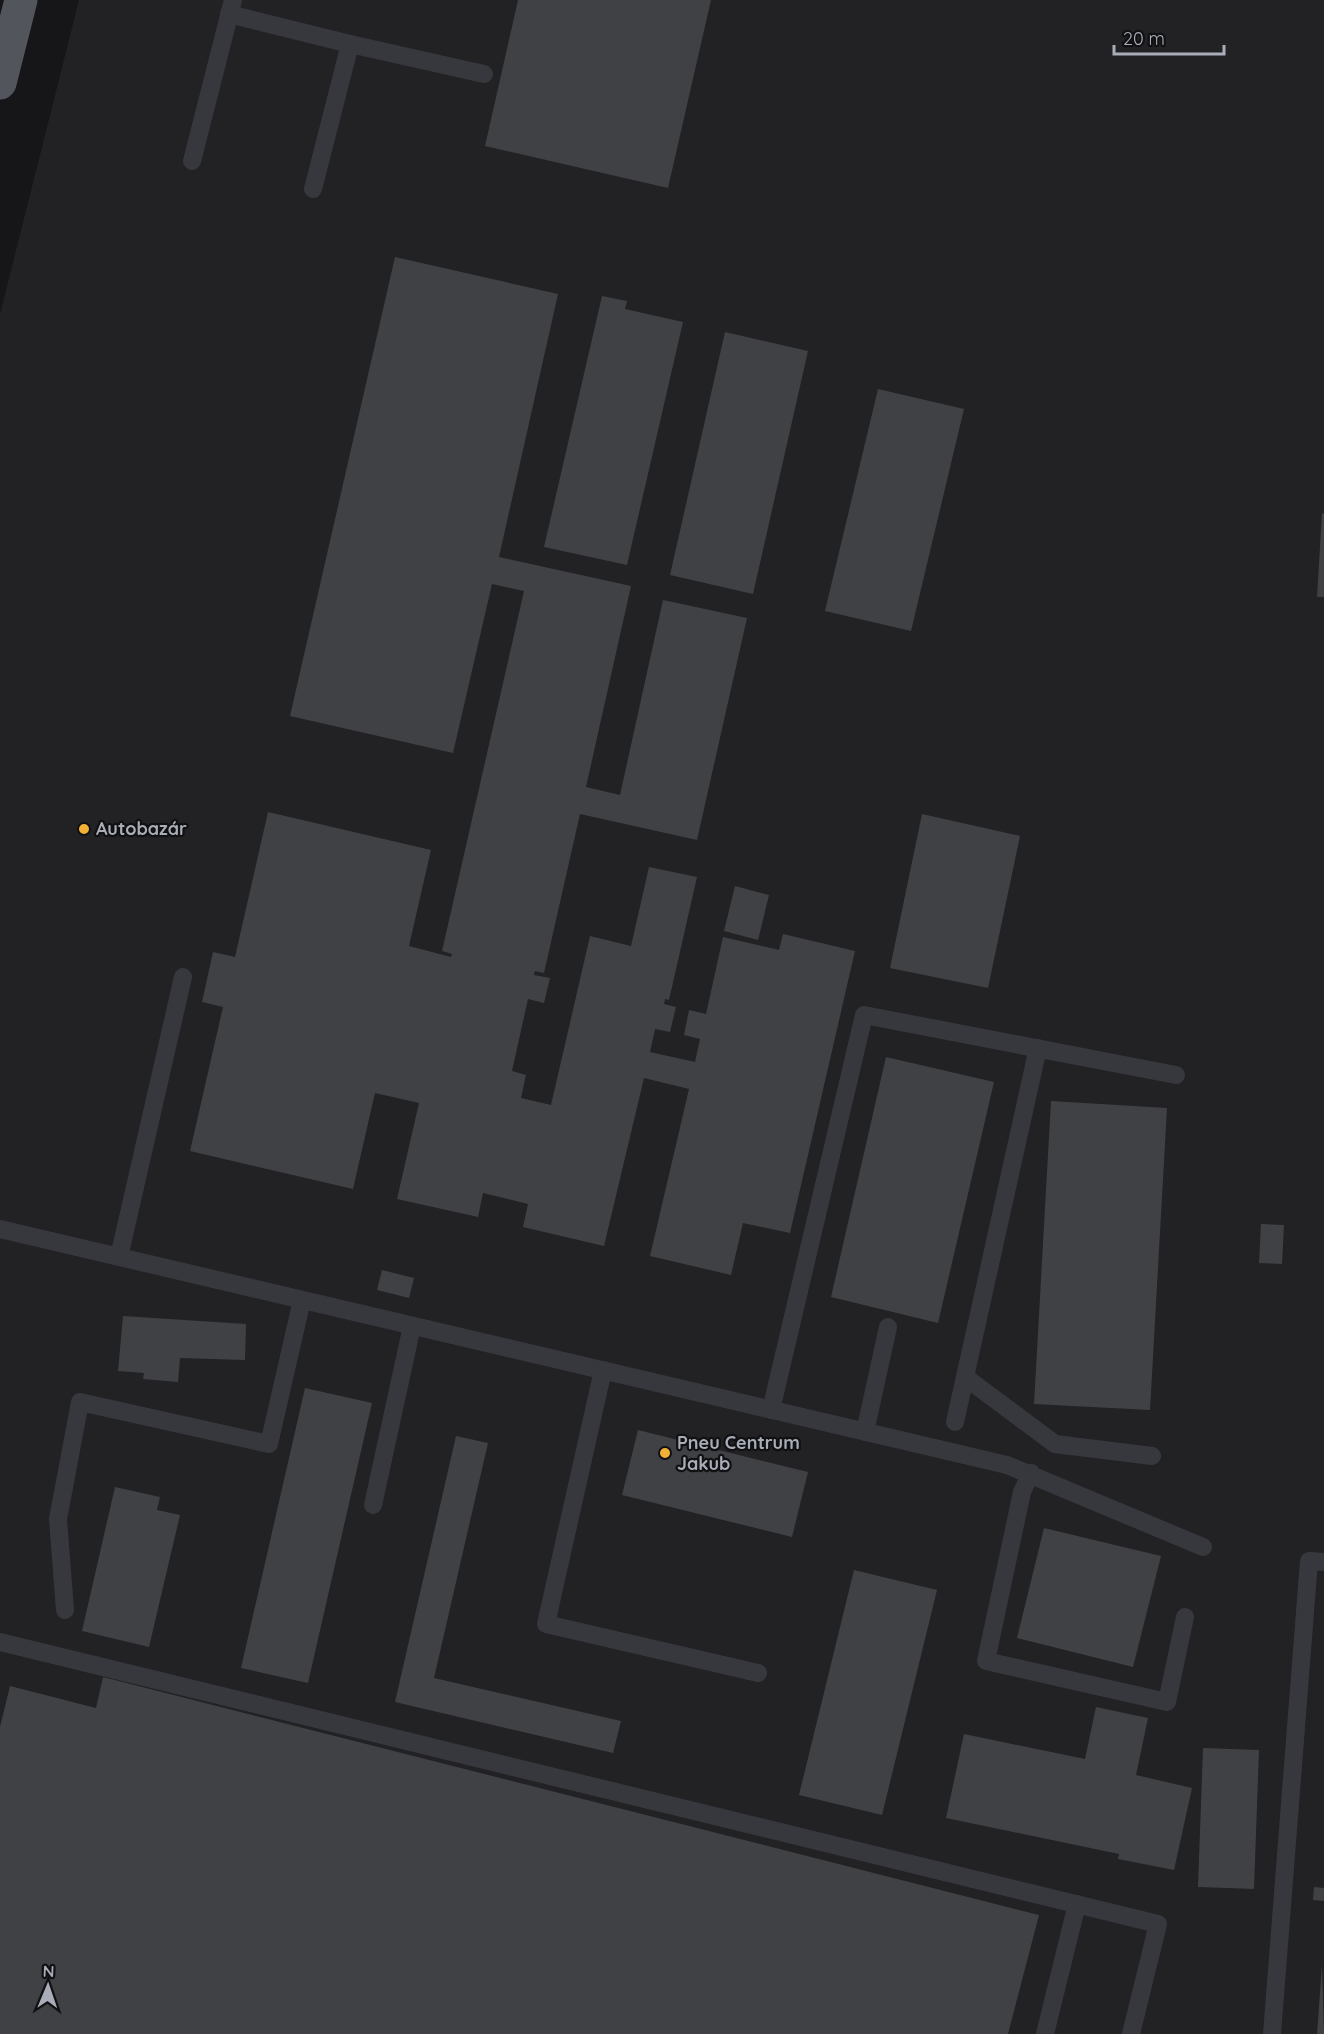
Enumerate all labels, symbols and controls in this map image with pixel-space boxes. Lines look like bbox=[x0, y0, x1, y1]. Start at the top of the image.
scale bar bbox=[1114, 18, 1224, 56]
text: 20 m bbox=[1123, 27, 1165, 50]
place label: Autobazár bbox=[96, 817, 187, 840]
marker: Autobazár bbox=[77, 822, 91, 836]
place label: Pneu Centrum Jakub bbox=[677, 1431, 800, 1475]
marker: Pneu Centrum Jakub bbox=[658, 1446, 672, 1460]
north arrow bbox=[18, 1956, 78, 2016]
text: N bbox=[42, 1961, 55, 1981]

